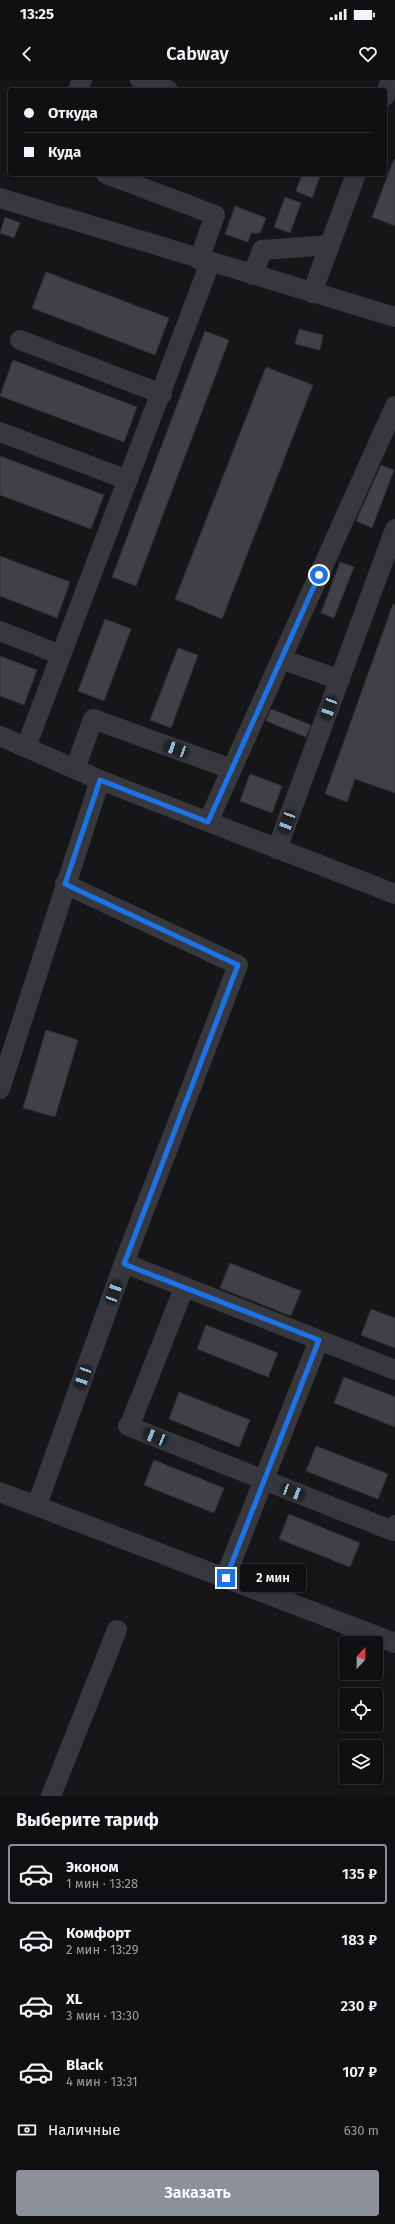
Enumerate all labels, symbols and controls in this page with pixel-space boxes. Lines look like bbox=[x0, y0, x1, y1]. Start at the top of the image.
text: 13:25 bbox=[20, 5, 54, 23]
icon: back bbox=[16, 43, 38, 65]
text: Cabway bbox=[166, 43, 229, 65]
icon: heart bbox=[357, 43, 379, 65]
text: Откуда bbox=[48, 104, 98, 122]
text: Куда bbox=[48, 143, 81, 161]
route start bbox=[310, 566, 328, 584]
car bbox=[319, 695, 339, 721]
car bbox=[163, 739, 189, 759]
car bbox=[277, 809, 297, 835]
car bbox=[104, 1279, 124, 1305]
car bbox=[73, 1364, 93, 1390]
car bbox=[142, 1427, 168, 1447]
car bbox=[280, 1482, 306, 1502]
callout: 2 мин bbox=[240, 1564, 306, 1592]
route end bbox=[217, 1569, 235, 1587]
text: 2 мин bbox=[256, 1570, 290, 1585]
north arrow bbox=[339, 1636, 383, 1680]
map controls bbox=[339, 1636, 383, 1784]
button: locate bbox=[339, 1688, 383, 1732]
button: layers bbox=[339, 1740, 383, 1784]
text: Выберите тариф bbox=[16, 1809, 159, 1831]
icon: car bbox=[18, 1856, 54, 1892]
text: Эконом bbox=[66, 1858, 119, 1876]
text: 135 ₽ bbox=[342, 1865, 377, 1883]
text: 1 мин · 13:28 bbox=[66, 1876, 138, 1891]
icon: car bbox=[18, 1922, 54, 1958]
text: Комфорт bbox=[66, 1924, 131, 1942]
text: 183 ₽ bbox=[341, 1931, 377, 1949]
text: 2 мин · 13:29 bbox=[66, 1942, 139, 1957]
icon: car bbox=[18, 1988, 54, 2024]
text: XL bbox=[66, 1990, 82, 2008]
text: 230 ₽ bbox=[341, 1997, 377, 2015]
text: 3 мин · 13:30 bbox=[66, 2008, 139, 2023]
icon: car bbox=[18, 2054, 54, 2090]
text: Black bbox=[66, 2056, 103, 2074]
text: 107 ₽ bbox=[342, 2063, 377, 2081]
text: 4 мин · 13:31 bbox=[66, 2074, 138, 2089]
icon: cash bbox=[16, 2119, 38, 2141]
text: Наличные bbox=[48, 2121, 120, 2139]
text: 630 m bbox=[344, 2123, 379, 2138]
button: Заказать bbox=[16, 2170, 379, 2216]

